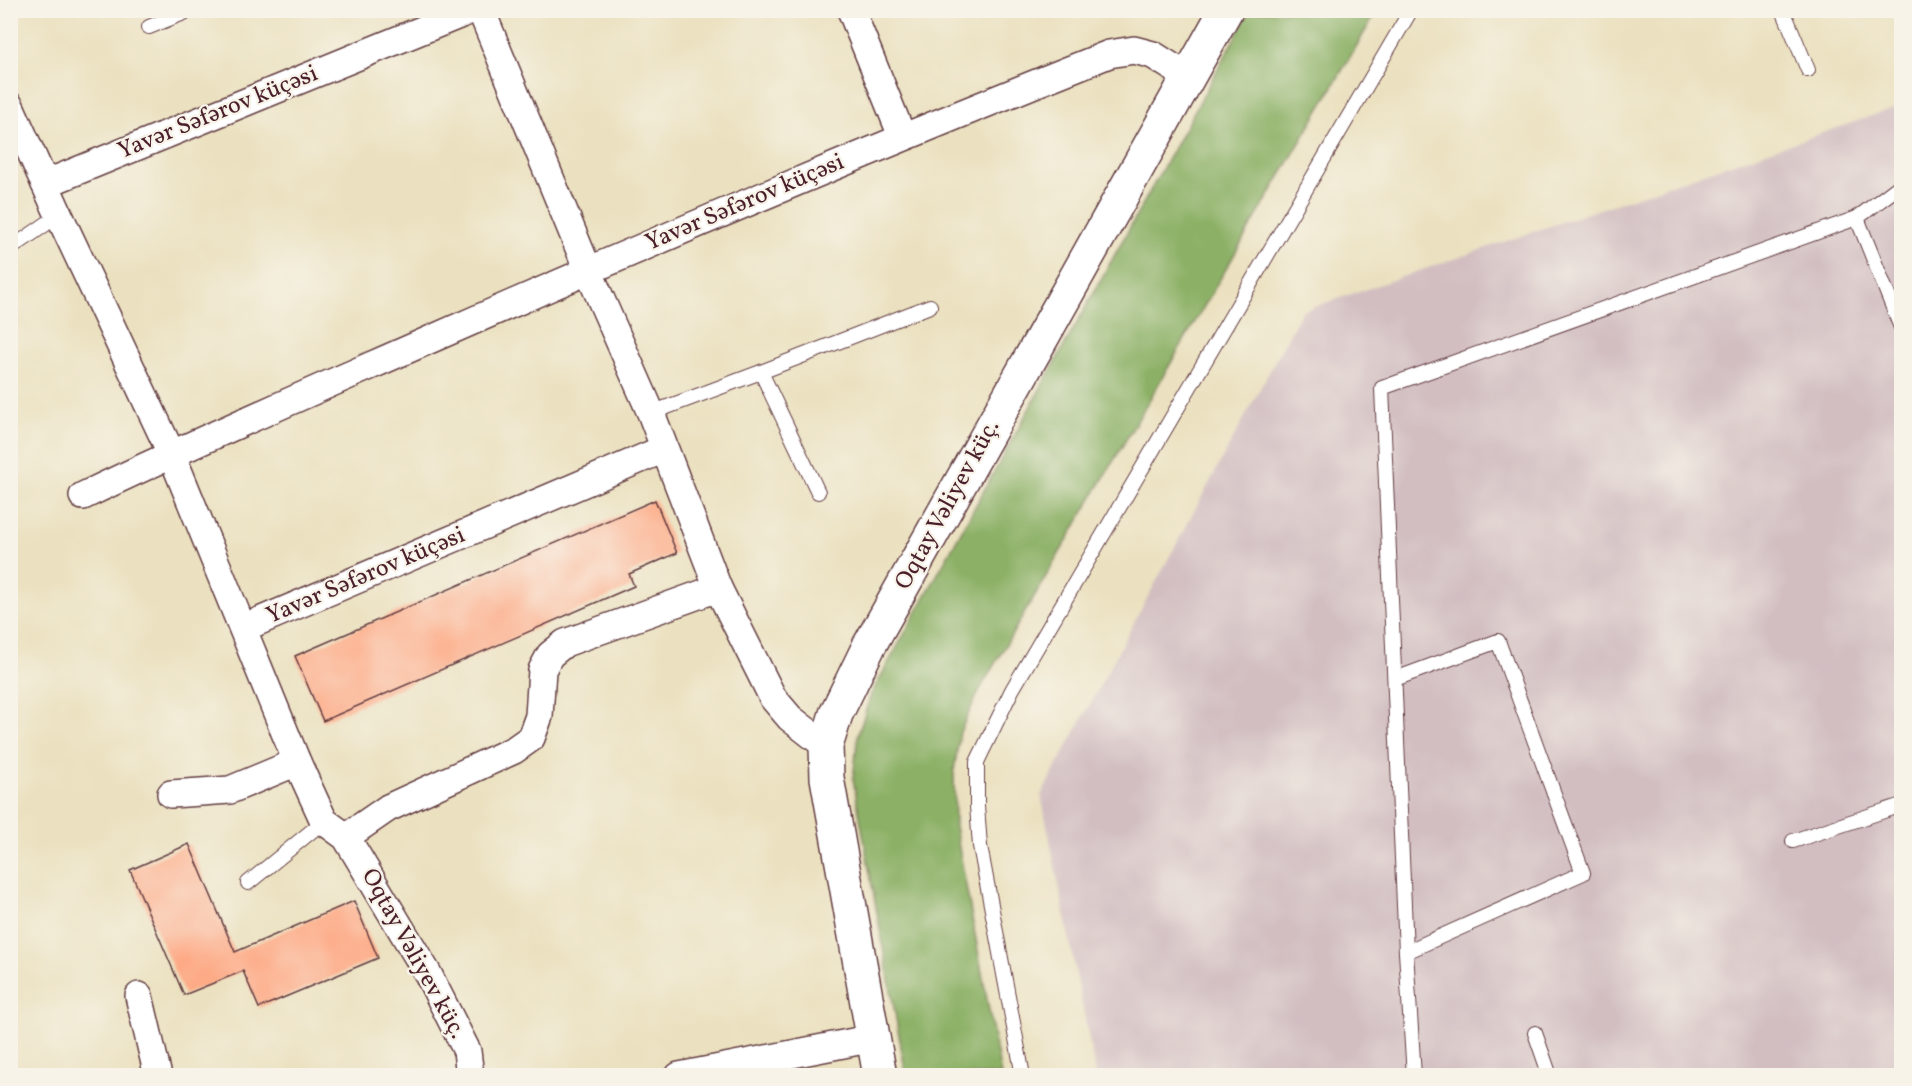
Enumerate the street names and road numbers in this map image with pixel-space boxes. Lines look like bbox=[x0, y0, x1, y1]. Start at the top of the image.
street label: Yavər Səfərov küçəsi bbox=[113, 57, 323, 169]
street label: Yavər Səfərov küçəsi bbox=[640, 146, 850, 260]
street label: Oqtay Vəliyev küç. bbox=[887, 414, 1009, 596]
street label: Yavər Səfərov küçəsi bbox=[261, 519, 471, 633]
street label: Oqtay Vəliyev küç. bbox=[352, 863, 474, 1045]

